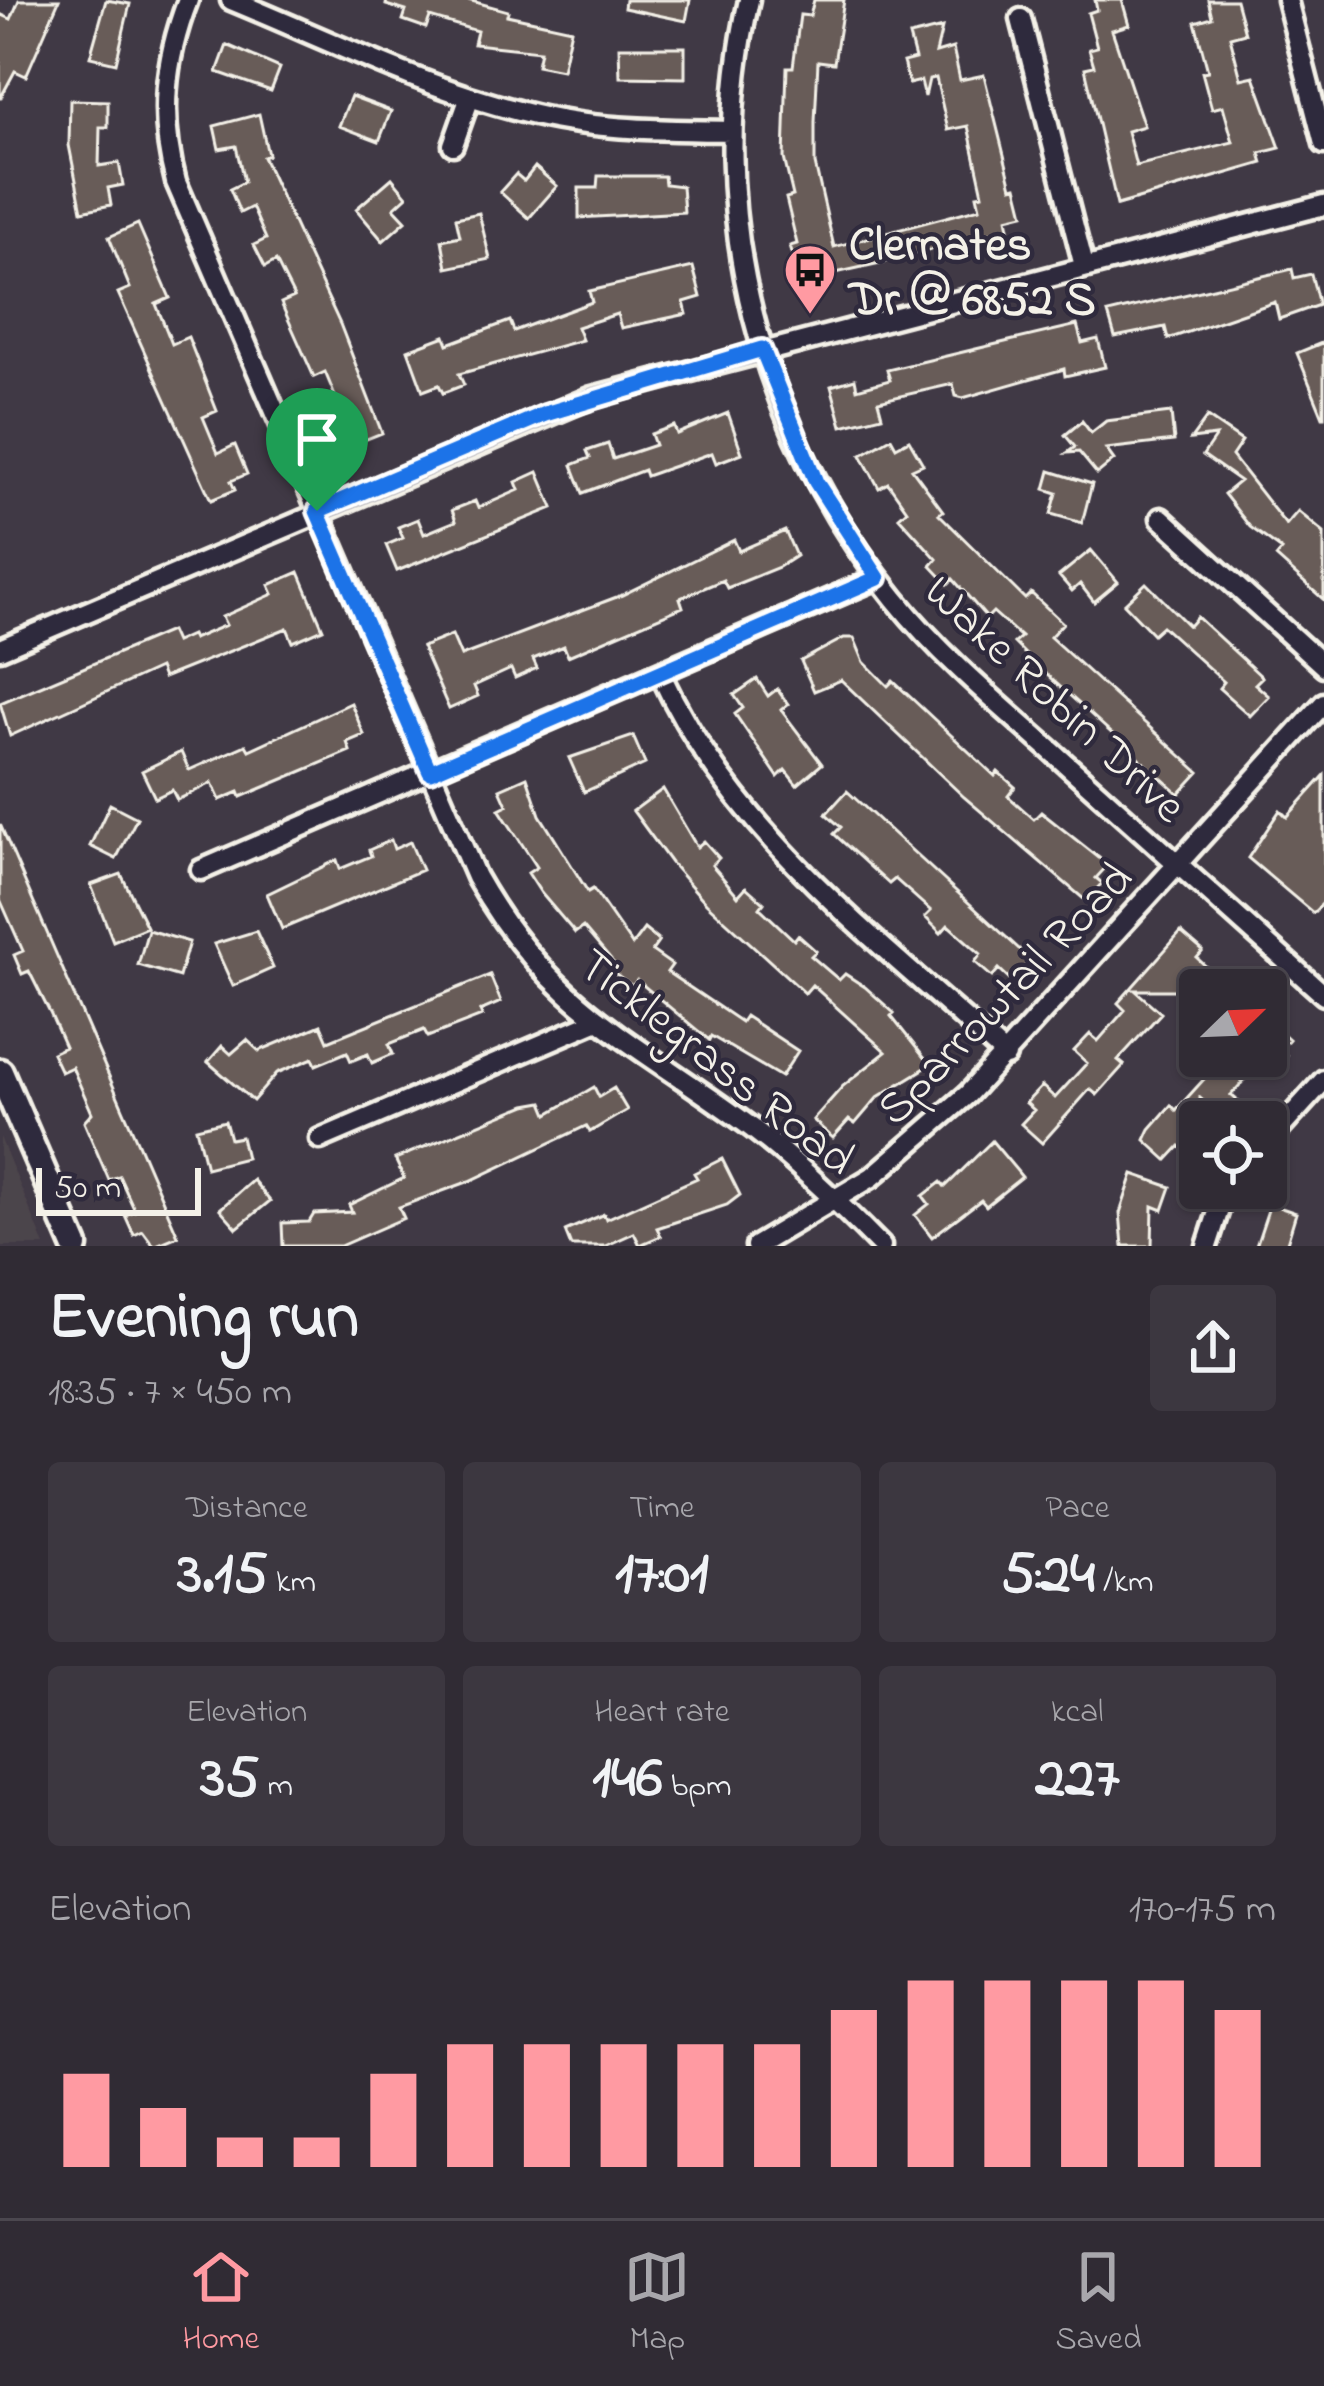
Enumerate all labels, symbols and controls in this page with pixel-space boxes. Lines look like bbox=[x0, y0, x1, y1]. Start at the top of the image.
place label: Clernates Dr @ 6852 S bbox=[847, 212, 1095, 337]
bus stop icon: Clernates Dr @ 6852 S bbox=[782, 242, 838, 316]
pin bbox=[266, 388, 368, 511]
icon: arrive bbox=[284, 406, 350, 472]
street label: Wake Robin Drive bbox=[906, 560, 1201, 842]
street label: Sparrowtail Road bbox=[862, 847, 1151, 1144]
street label: Ticklegrass Road bbox=[560, 933, 869, 1196]
north arrow bbox=[1179, 969, 1287, 1077]
map controls bbox=[1179, 969, 1287, 1209]
button: locate bbox=[1179, 1101, 1287, 1209]
scale bar bbox=[36, 1162, 201, 1215]
text: 50 m bbox=[54, 1165, 121, 1213]
text: Evening run bbox=[48, 1272, 359, 1368]
button: share bbox=[1150, 1285, 1276, 1411]
text: 18:35 · 7 × 450 m bbox=[48, 1365, 292, 1422]
text: Distance bbox=[186, 1485, 307, 1533]
text: Time bbox=[629, 1485, 695, 1533]
text: Pace bbox=[1045, 1485, 1110, 1533]
text: 3.15 bbox=[177, 1533, 268, 1620]
text: 17:01 bbox=[615, 1533, 709, 1620]
text: 5:24 bbox=[1001, 1533, 1095, 1620]
text: km bbox=[268, 1559, 316, 1607]
text: /km bbox=[1095, 1559, 1154, 1607]
text: Elevation bbox=[186, 1689, 307, 1737]
text: Heart rate bbox=[594, 1689, 730, 1737]
text: kcal bbox=[1051, 1689, 1104, 1737]
text: 35 bbox=[200, 1737, 259, 1824]
text: 146 bbox=[592, 1737, 662, 1824]
text: 227 bbox=[1035, 1737, 1120, 1824]
text: m bbox=[259, 1763, 293, 1811]
text: bpm bbox=[662, 1763, 732, 1811]
text: Elevation bbox=[48, 1882, 191, 1939]
text: 170–175 m bbox=[1129, 1882, 1276, 1939]
tab: Home bbox=[183, 2244, 259, 2364]
tab: Map bbox=[624, 2244, 690, 2364]
tab: Saved bbox=[1055, 2244, 1141, 2364]

